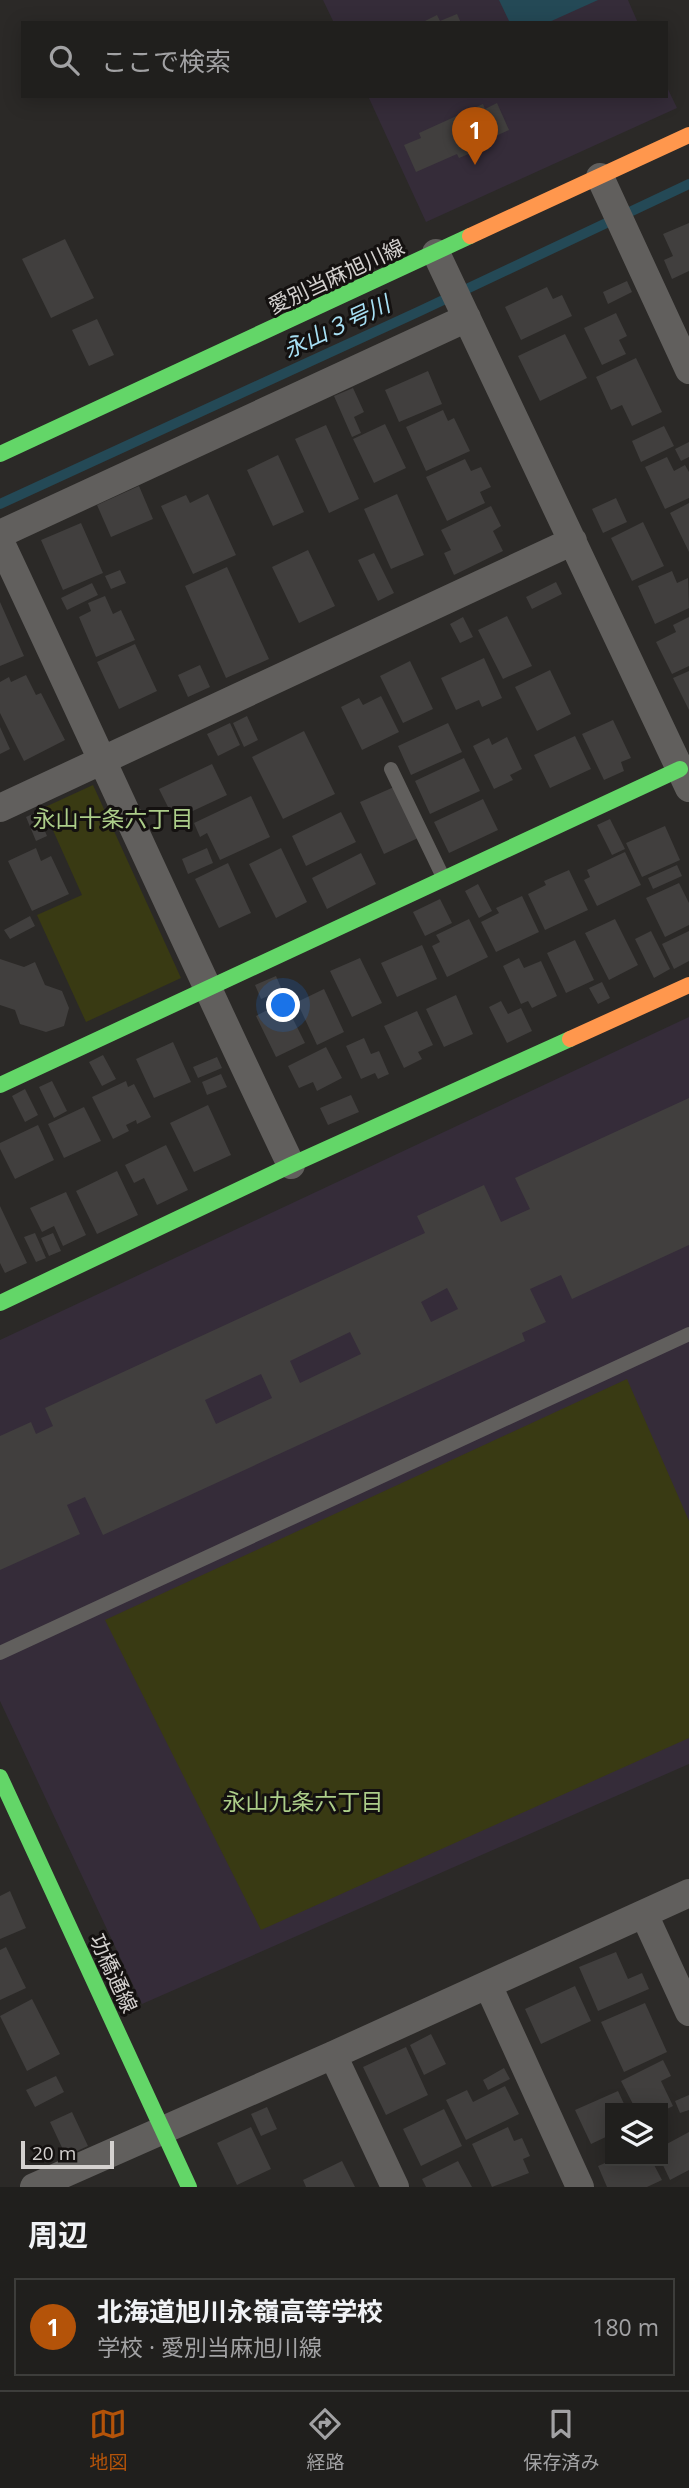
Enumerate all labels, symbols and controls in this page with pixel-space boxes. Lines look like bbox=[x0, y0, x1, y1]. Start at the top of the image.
search box bbox=[21, 21, 668, 98]
icon: search bbox=[45, 41, 83, 79]
text: ここで検索 bbox=[101, 43, 231, 79]
pin: 1 bbox=[452, 107, 498, 165]
street label: 愛別当麻旭川線 bbox=[263, 232, 409, 320]
water label: 永山３号川 bbox=[277, 286, 398, 365]
district label: 永山十条六丁目 bbox=[33, 802, 194, 834]
your location bbox=[266, 988, 300, 1022]
district label: 永山九条六丁目 bbox=[223, 1785, 384, 1817]
street label: 功橋通線 bbox=[84, 1929, 144, 2017]
map controls bbox=[605, 2103, 668, 2166]
button: layers bbox=[605, 2103, 668, 2166]
scale bar bbox=[21, 2138, 114, 2170]
text: 20 m bbox=[32, 2140, 76, 2166]
text: 周辺 bbox=[28, 2214, 88, 2255]
text: 北海道旭川永嶺高等学校 bbox=[97, 2293, 383, 2329]
text: 1 bbox=[46, 2311, 60, 2343]
text: 180 m bbox=[592, 2311, 659, 2343]
text: 学校 · 愛別当麻旭川線 bbox=[97, 2331, 322, 2363]
tab: 地図 bbox=[89, 2405, 128, 2475]
tab: 経路 bbox=[306, 2405, 345, 2475]
tab: 保存済み bbox=[523, 2405, 600, 2475]

